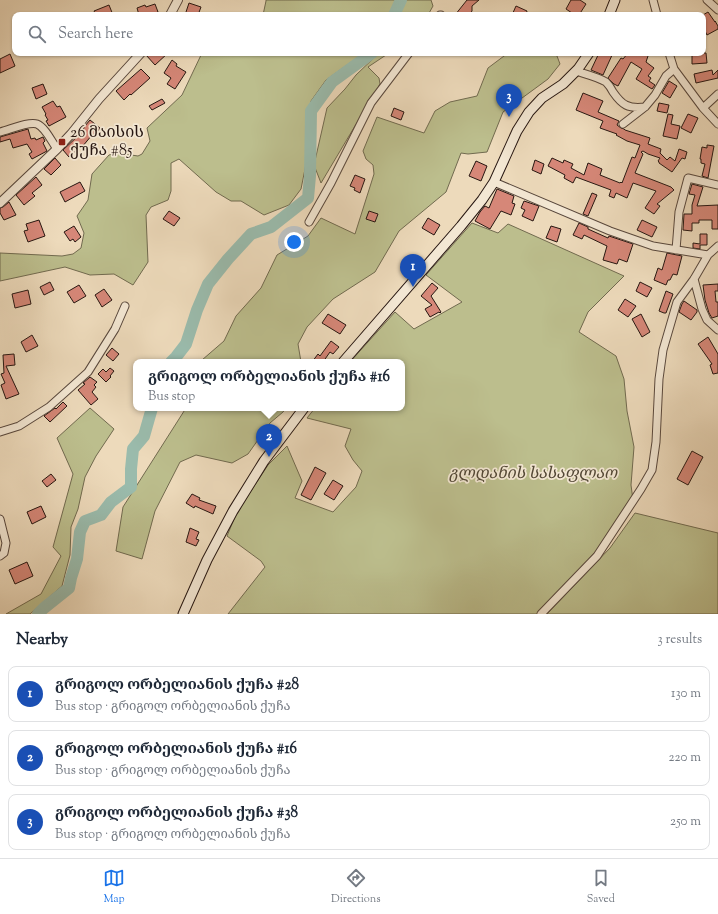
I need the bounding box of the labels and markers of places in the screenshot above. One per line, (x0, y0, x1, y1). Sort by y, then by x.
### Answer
pin: 3 (496, 84, 522, 117)
place label: 26 მაისის ქუჩა #85 (70, 122, 144, 163)
marker: 26 მაისის ქუჩა #85 (57, 137, 67, 147)
pin: 1 (400, 254, 426, 287)
pin: 2 (256, 424, 282, 457)

